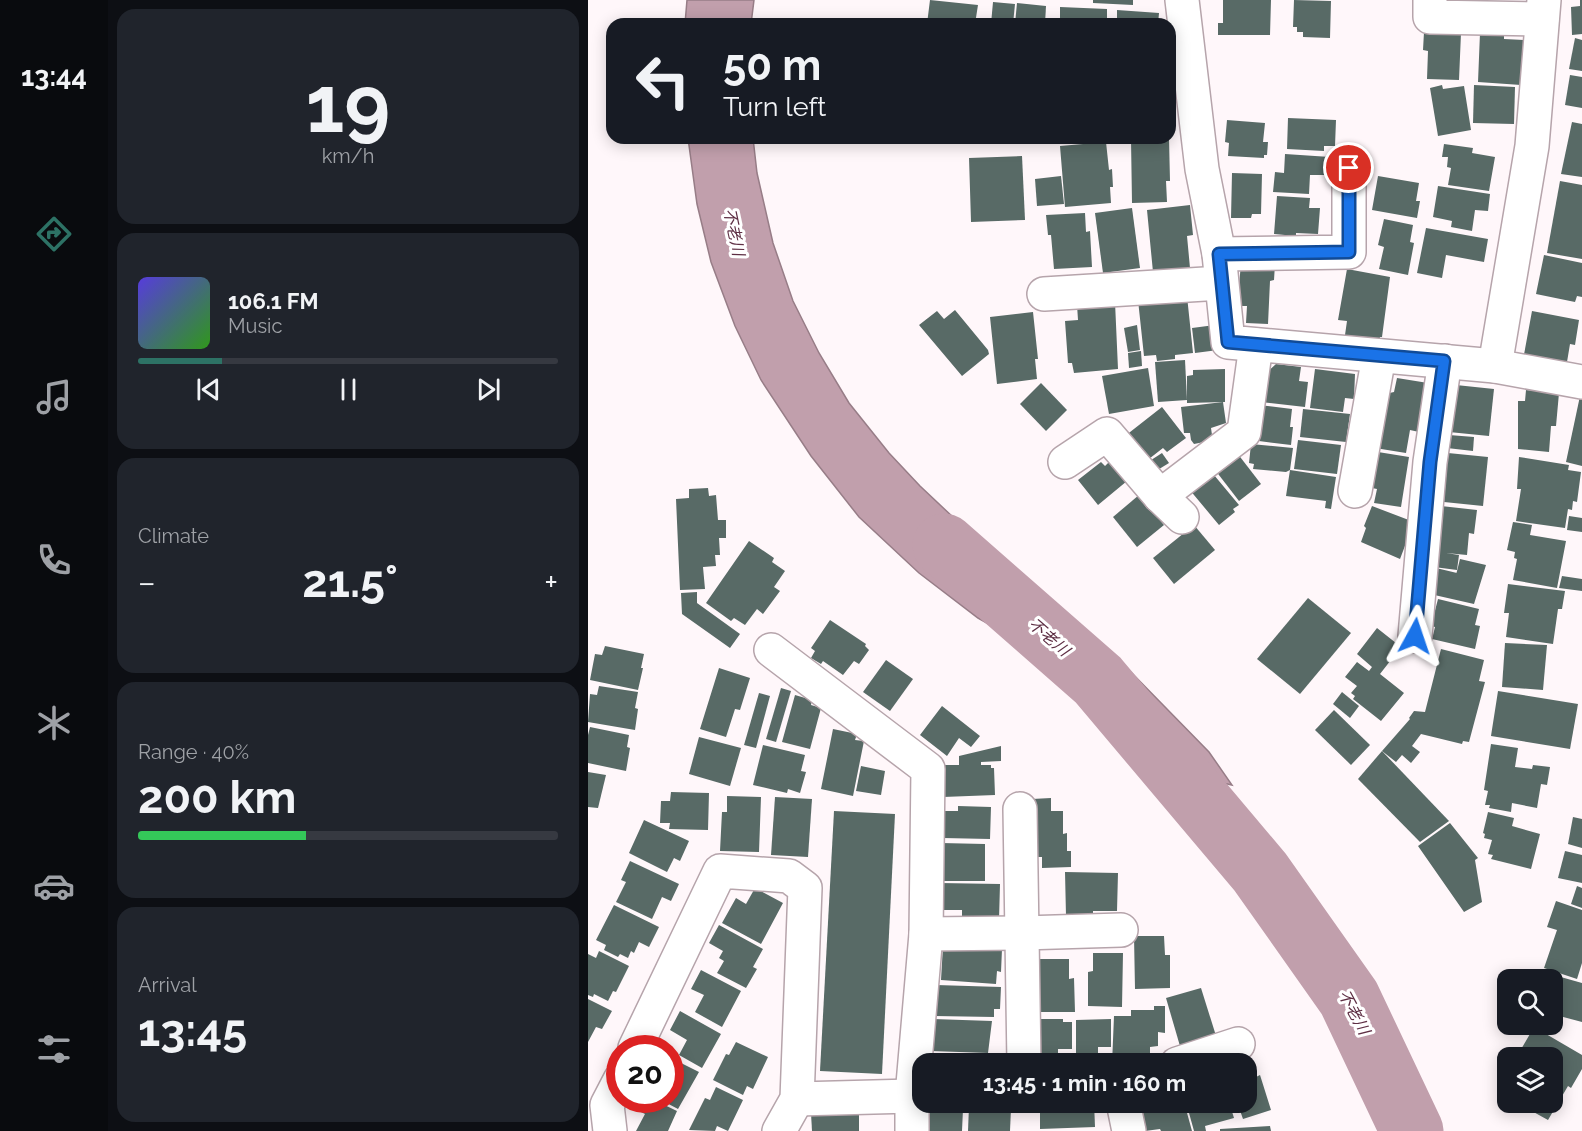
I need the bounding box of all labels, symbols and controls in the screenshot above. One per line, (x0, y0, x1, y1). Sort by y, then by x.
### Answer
text: 50 m (723, 41, 821, 90)
icon: left (624, 42, 702, 120)
text: 19 (306, 59, 390, 150)
text: 13:44 (21, 61, 87, 92)
text: Turn left (723, 91, 826, 122)
pin (1323, 142, 1374, 193)
text: km/h (322, 144, 374, 168)
icon: arrive (1332, 151, 1365, 184)
water label: 不老川 (720, 207, 749, 259)
icon: directions (33, 213, 75, 255)
text: 106.1 FM (228, 288, 319, 314)
text: Music (228, 314, 282, 338)
icon: previous (192, 373, 225, 406)
icon: pause (332, 373, 365, 406)
icon: next (472, 373, 505, 406)
icon: music (33, 376, 75, 418)
text: Climate (138, 524, 209, 548)
icon: phone (33, 539, 75, 581)
text: 21.5° (302, 555, 398, 608)
text: − (138, 563, 156, 602)
text: + (544, 563, 558, 602)
position arrow (1383, 604, 1447, 668)
water label: 不老川 (1025, 614, 1075, 661)
icon: climate (33, 702, 75, 744)
text: Range · 40% (138, 740, 249, 764)
text: 200 km (138, 771, 296, 824)
icon: car (33, 865, 75, 907)
map controls (1497, 969, 1563, 1113)
button: search (1497, 969, 1563, 1035)
text: Arrival (138, 973, 197, 997)
water label: 不老川 (1334, 986, 1375, 1039)
text: 13:45 (138, 1004, 247, 1057)
icon: filters (33, 1028, 75, 1070)
speed limit sign: 20 (606, 1035, 684, 1113)
button: layers (1497, 1047, 1563, 1113)
text: 13:45 · 1 min · 160 m (983, 1070, 1186, 1096)

